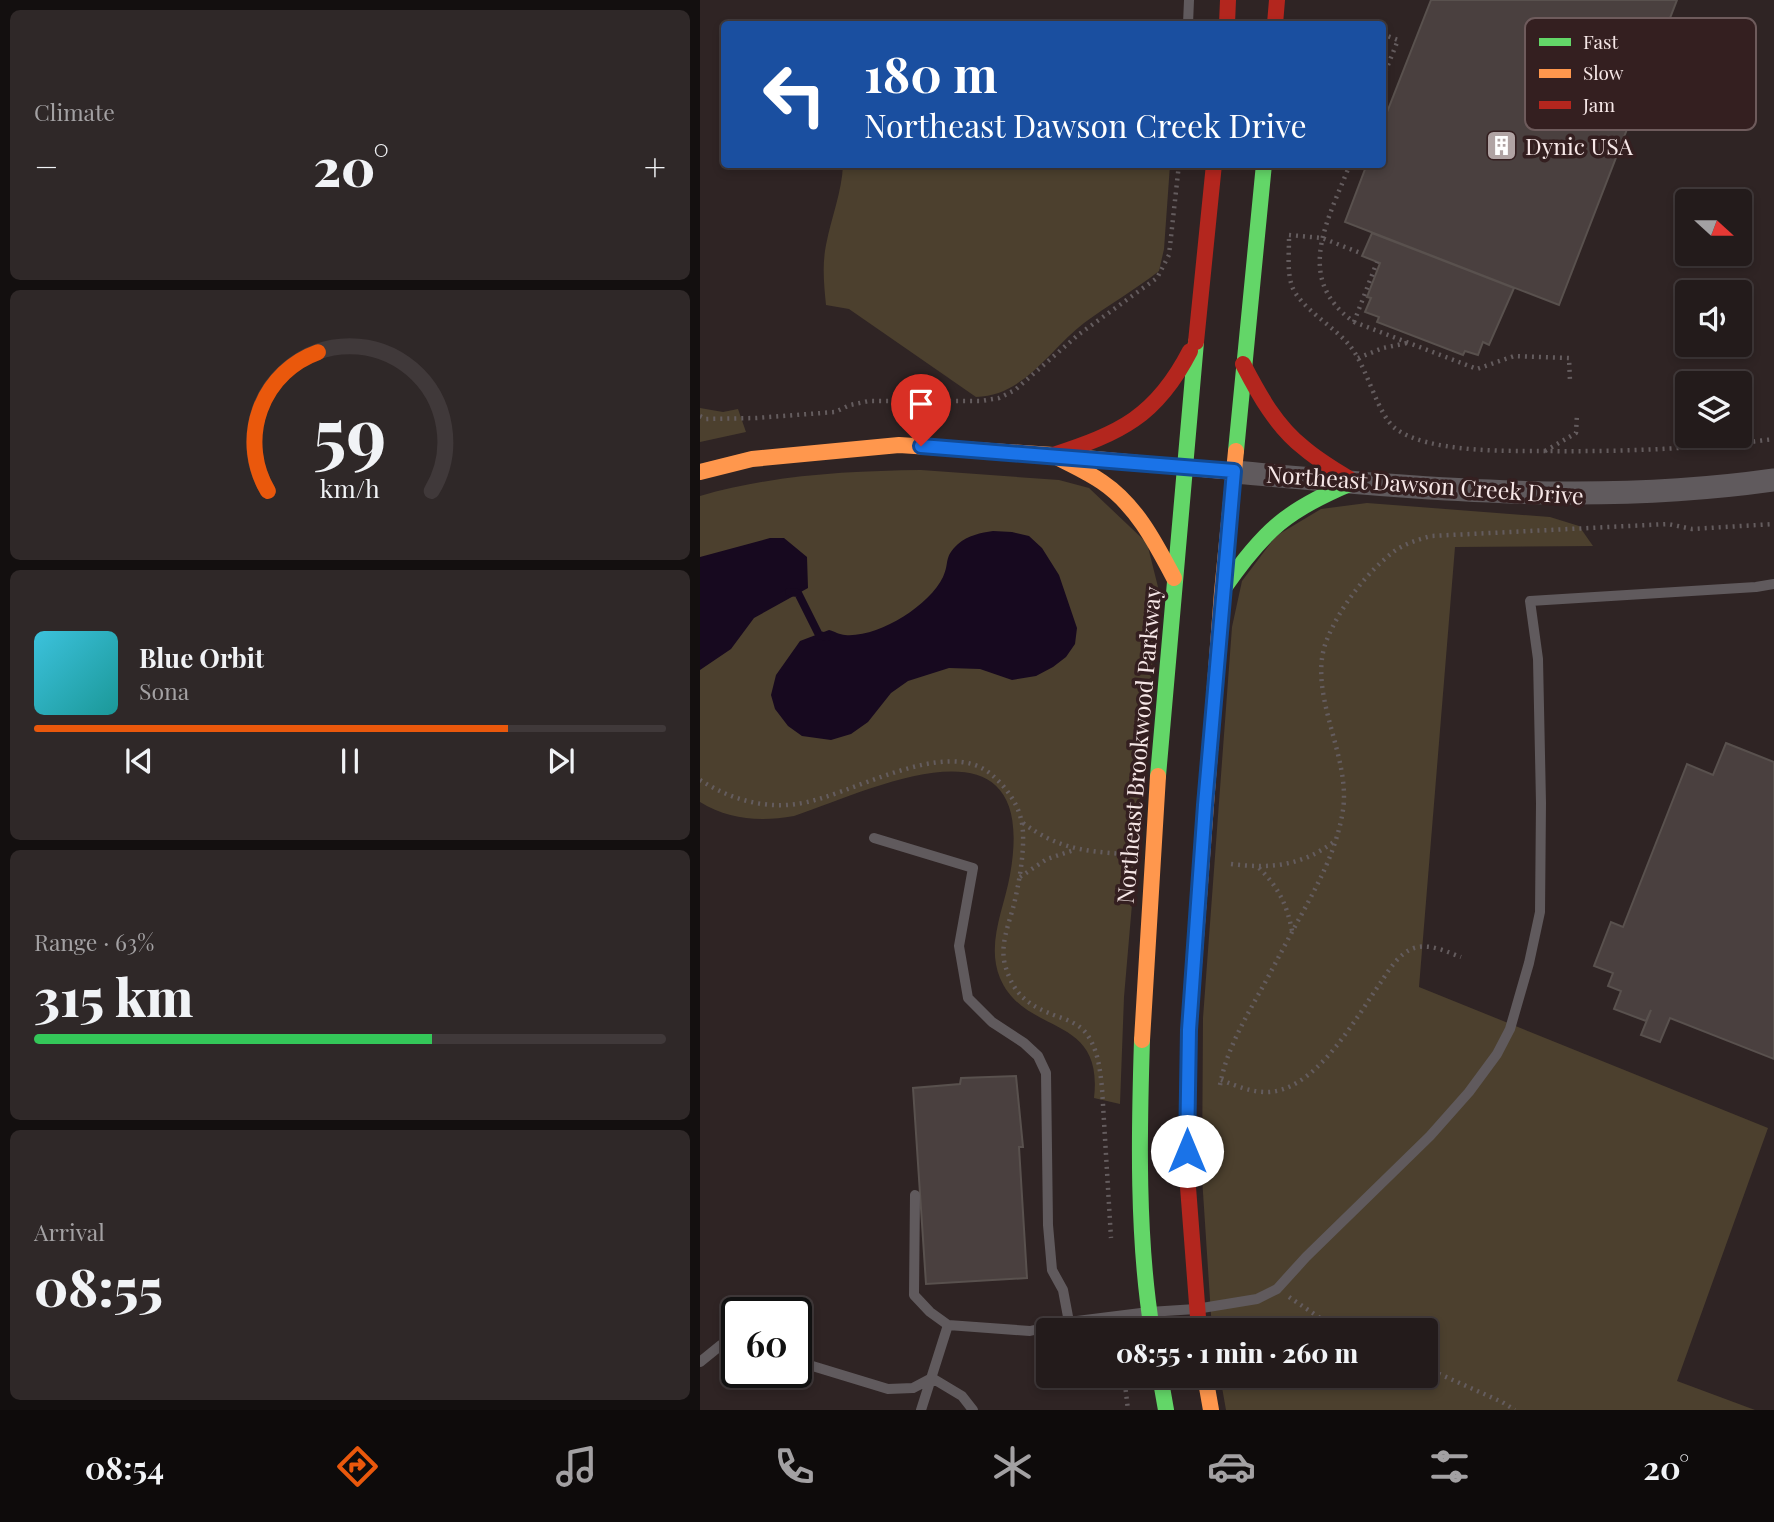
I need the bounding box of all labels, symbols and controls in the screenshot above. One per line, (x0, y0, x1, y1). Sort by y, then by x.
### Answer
legend (1525, 18, 1756, 130)
text: Fast (1583, 28, 1619, 54)
text: 180 m (864, 40, 998, 105)
icon: left (749, 49, 840, 140)
text: Slow (1583, 59, 1624, 85)
text: Jam (1582, 91, 1615, 117)
text: Climate (34, 96, 115, 127)
text: Northeast Dawson Creek Drive (864, 103, 1307, 146)
building icon: Dynic USA (1485, 128, 1519, 162)
place label: Dynic USA (1525, 130, 1634, 161)
text: 20° (313, 131, 389, 200)
text: − (34, 140, 59, 191)
text: + (644, 140, 666, 191)
north arrow (1675, 189, 1752, 266)
map controls (1675, 189, 1752, 448)
button: sound (1675, 280, 1752, 357)
button: layers (1675, 371, 1752, 448)
pin (891, 374, 951, 446)
text: 59 (313, 382, 387, 479)
icon: arrive (902, 385, 940, 423)
street label: Northeast Dawson Creek Drive (1265, 457, 1585, 511)
text: km/h (320, 471, 380, 504)
street label: Northeast Brookwood Parkway (1109, 585, 1167, 905)
text: Blue Orbit (139, 640, 264, 675)
text: Sona (139, 675, 189, 706)
icon: previous (120, 742, 158, 780)
icon: pause (331, 742, 369, 780)
icon: next (542, 742, 580, 780)
text: Range · 63% (34, 926, 154, 957)
text: 315 km (34, 961, 193, 1030)
position arrow (1150, 1114, 1224, 1188)
text: Arrival (34, 1216, 105, 1247)
text: 08:55 (34, 1251, 163, 1320)
speed limit sign: 60 (721, 1297, 812, 1388)
text: 08:55 · 1 min · 260 m (1116, 1335, 1358, 1370)
icon: directions (333, 1442, 382, 1491)
icon: music (552, 1442, 601, 1491)
icon: phone (770, 1442, 819, 1491)
icon: climate (988, 1442, 1037, 1491)
icon: car (1207, 1442, 1256, 1491)
icon: filters (1425, 1442, 1474, 1491)
text: 08:54 (85, 1445, 164, 1488)
text: 20° (1643, 1445, 1689, 1488)

